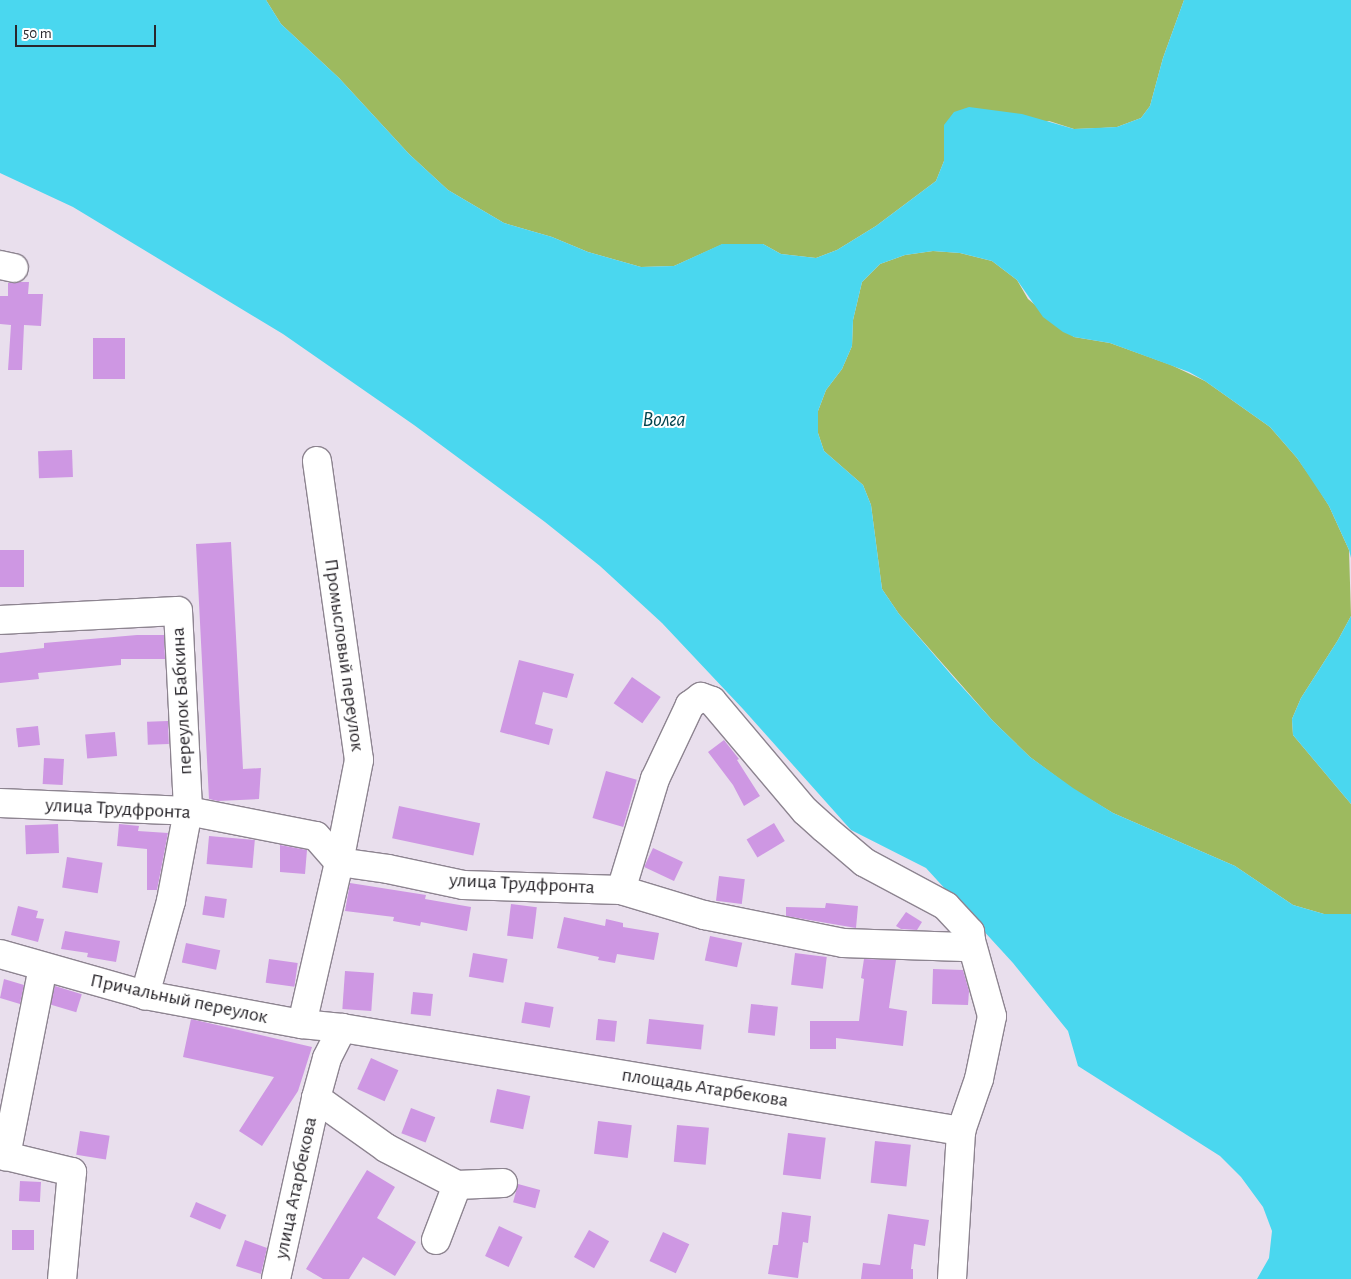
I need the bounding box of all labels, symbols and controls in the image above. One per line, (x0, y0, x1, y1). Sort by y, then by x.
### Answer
scale bar (18, 15, 159, 47)
text: 50 m (23, 26, 52, 41)
water label: Волга (642, 407, 686, 433)
street label: Промысловый переулок (319, 557, 369, 753)
street label: переулок Бабкина (166, 627, 198, 775)
street label: улица Трудфронта (45, 793, 191, 825)
street label: улица Трудфронта (449, 868, 595, 900)
street label: Причальный переулок (88, 968, 270, 1030)
street label: площадь Атарбекова (620, 1063, 790, 1113)
street label: улица Атарбекова (269, 1115, 323, 1261)

